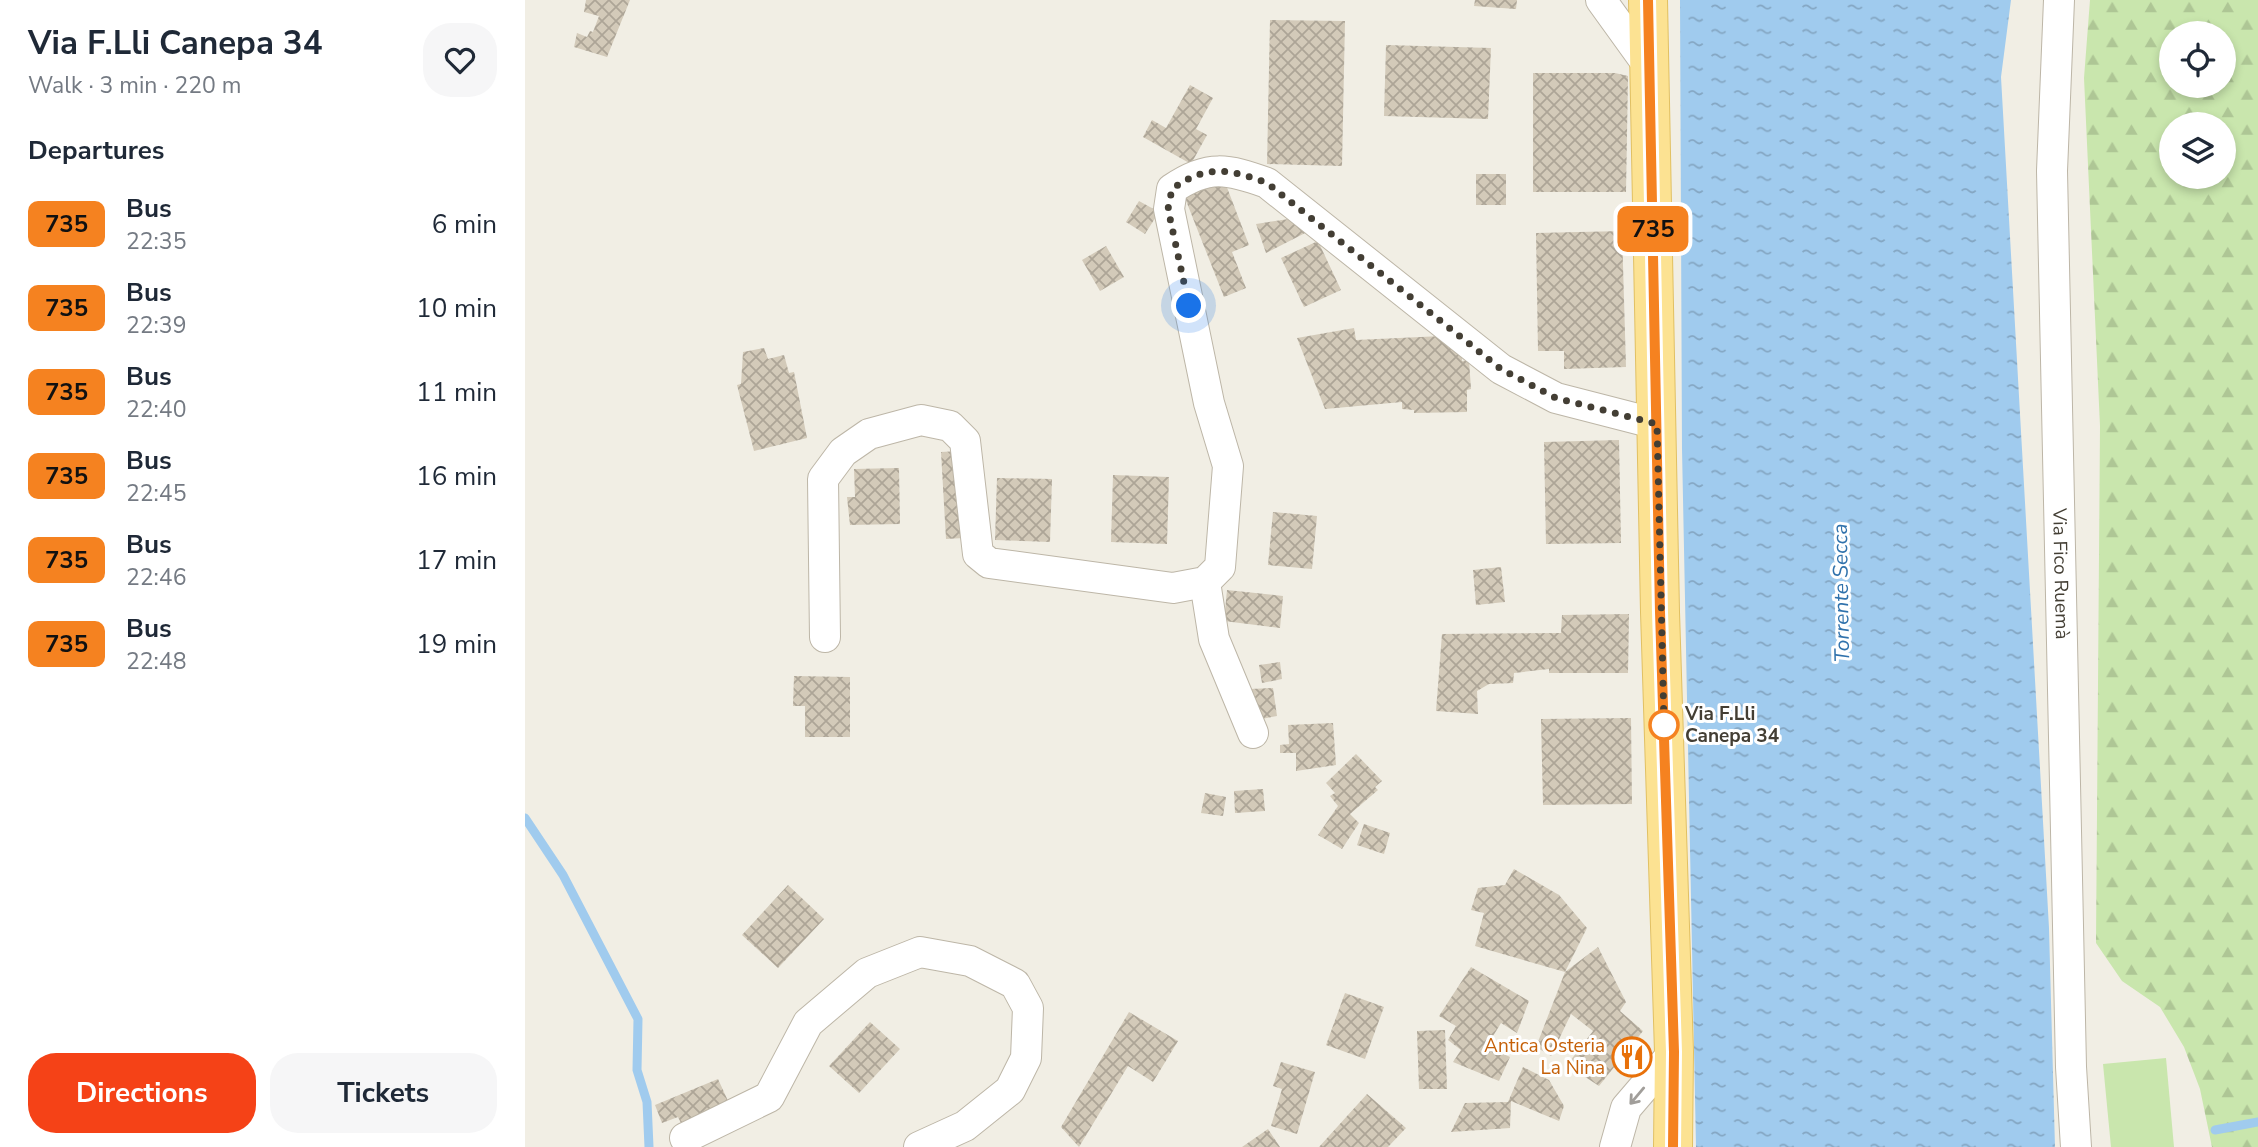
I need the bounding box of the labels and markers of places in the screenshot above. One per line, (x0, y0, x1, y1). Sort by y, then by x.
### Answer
place label: Via F.Lli Canepa 34 (1684, 701, 1779, 749)
marker: Via F.Lli Canepa 34 (1649, 710, 1679, 740)
place label: Antica Osteria La Nina (1484, 1033, 1605, 1081)
restaurant icon: Antica Osteria La Nina (1611, 1036, 1653, 1078)

